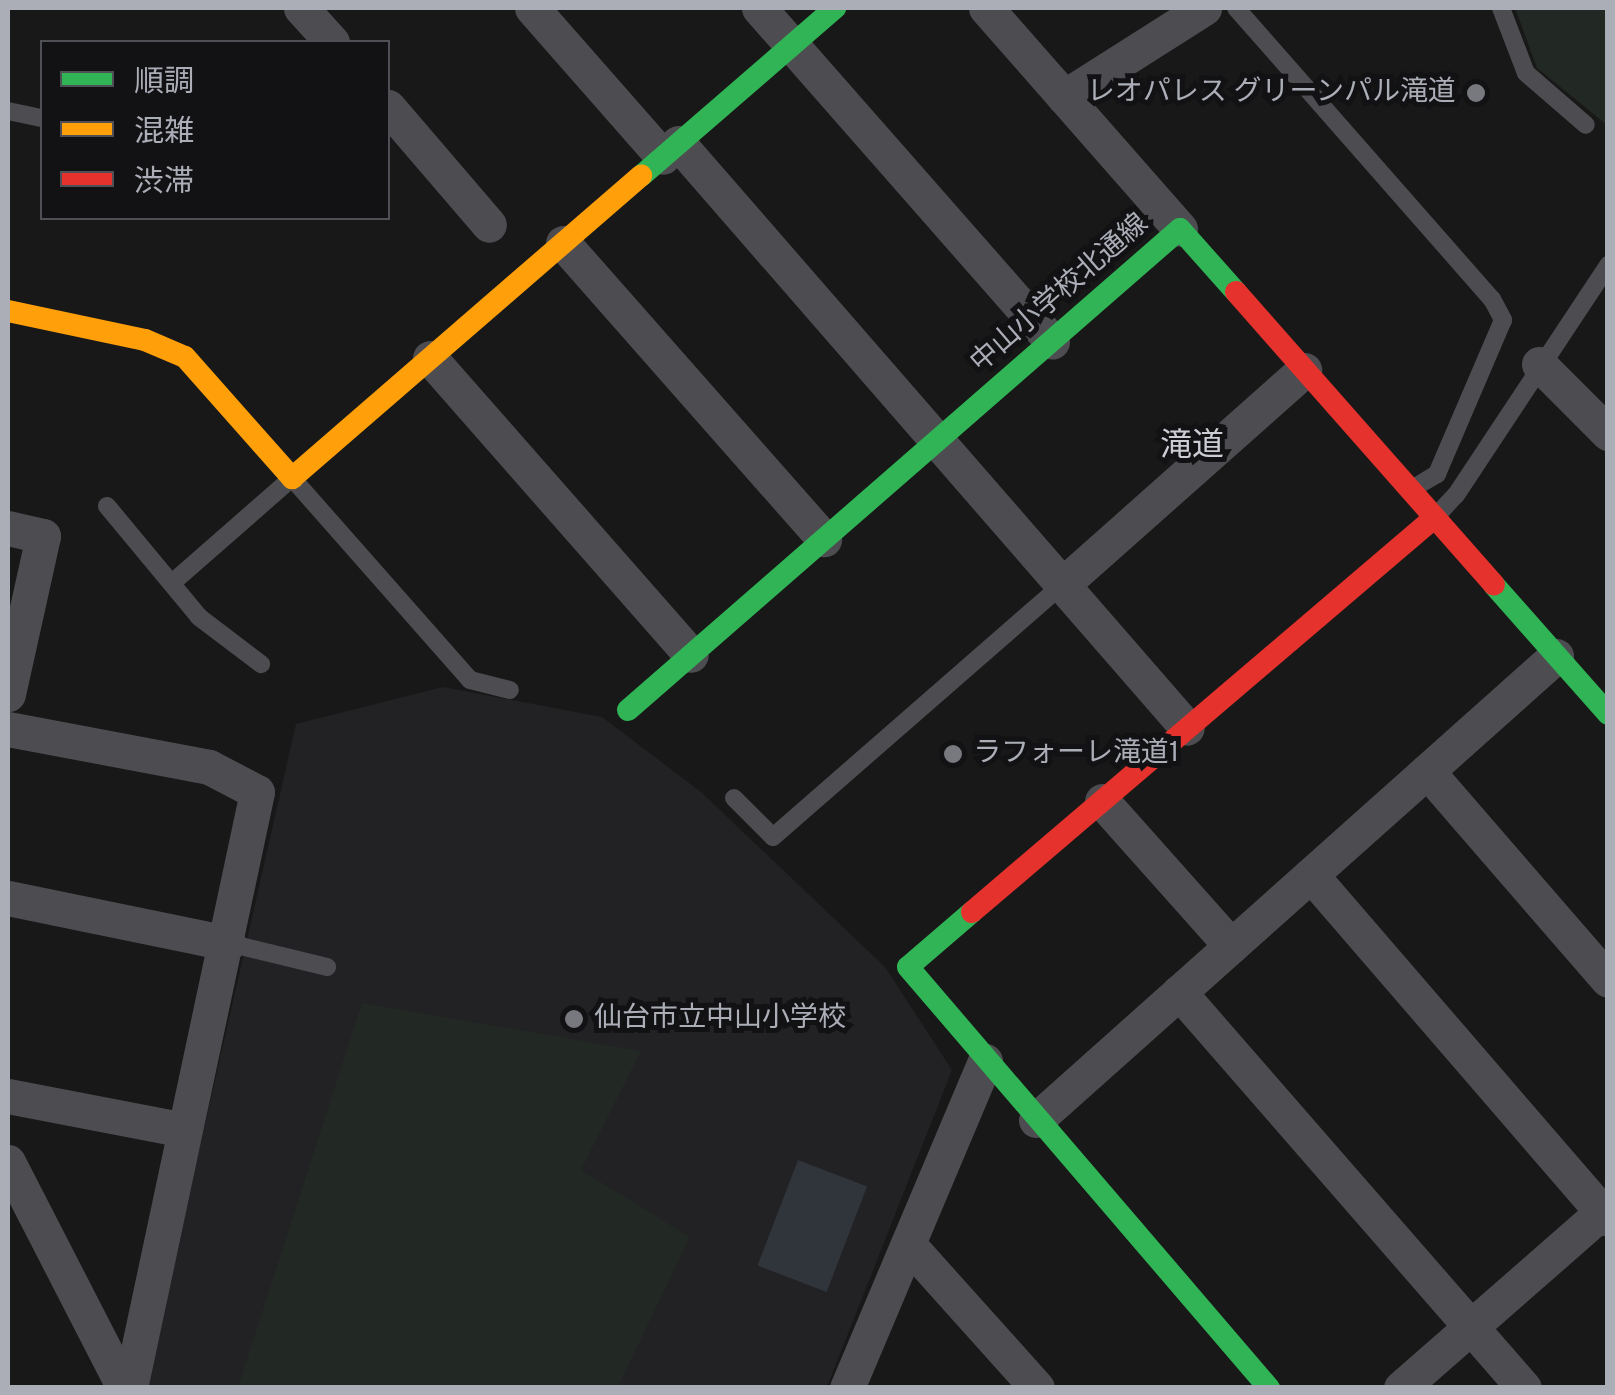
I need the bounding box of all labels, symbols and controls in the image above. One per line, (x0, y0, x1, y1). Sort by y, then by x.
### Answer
legend (40, 40, 390, 220)
text: 順調 (134, 65, 194, 102)
place label: レオパレス グリーンパル滝道 (1085, 76, 1456, 110)
marker: レオパレス グリーンパル滝道 (1465, 82, 1487, 104)
text: 混雑 (134, 115, 194, 152)
text: 渋滞 (134, 165, 194, 202)
street label: 中山小学校北通線 (964, 208, 1156, 380)
district label: 滝道 (1160, 428, 1224, 466)
place label: ラフォーレ滝道1 (973, 737, 1179, 771)
marker: ラフォーレ滝道1 (942, 743, 964, 765)
place label: 仙台市立中山小学校 (594, 1002, 846, 1036)
marker: 仙台市立中山小学校 (563, 1008, 585, 1030)

